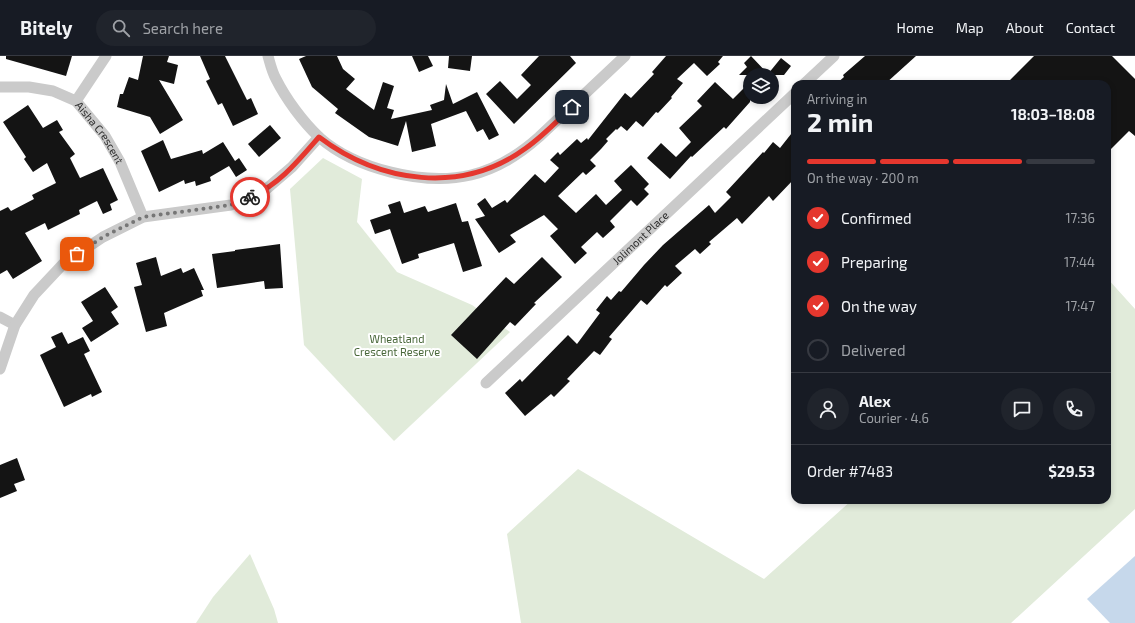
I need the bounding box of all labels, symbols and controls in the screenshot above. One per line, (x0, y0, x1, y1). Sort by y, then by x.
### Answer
search box (96, 10, 376, 46)
text: Bitely (20, 16, 72, 39)
icon: search (110, 17, 132, 39)
text: Search here (142, 19, 223, 37)
text: Home (897, 19, 934, 36)
text: Map (956, 19, 984, 36)
text: About (1006, 19, 1044, 36)
text: Contact (1066, 19, 1115, 36)
map controls (743, 68, 779, 104)
button: layers (743, 68, 779, 104)
pin (555, 90, 589, 124)
text: Arriving in (807, 91, 867, 107)
icon: home (561, 96, 583, 118)
street label: Aisha Crescent (73, 99, 127, 166)
text: 18:03–18:08 (1011, 105, 1095, 123)
text: 2 min (807, 106, 873, 137)
text: On the way · 200 m (807, 170, 919, 186)
courier (230, 177, 270, 217)
icon: bike (239, 186, 261, 208)
icon: check (807, 207, 829, 229)
street label: Jolimont Place (610, 208, 671, 267)
text: Confirmed (841, 209, 912, 227)
text: 17:36 (1065, 210, 1095, 226)
pin (60, 237, 94, 271)
icon: bag (66, 243, 88, 265)
icon: check (807, 251, 829, 273)
text: Preparing (841, 253, 907, 271)
text: 17:44 (1064, 254, 1095, 270)
icon: check (807, 295, 829, 317)
text: On the way (841, 297, 917, 315)
text: 17:47 (1065, 298, 1095, 314)
park label: Wheatland Crescent Reserve (354, 332, 440, 358)
text: Delivered (841, 341, 906, 359)
button: person (807, 388, 849, 430)
button: chat (1001, 388, 1043, 430)
button: phone (1053, 388, 1095, 430)
text: Alex (859, 392, 891, 410)
text: Courier · 4.6 (859, 410, 929, 426)
text: Order #7483 (807, 462, 893, 480)
text: $29.53 (1048, 462, 1095, 480)

